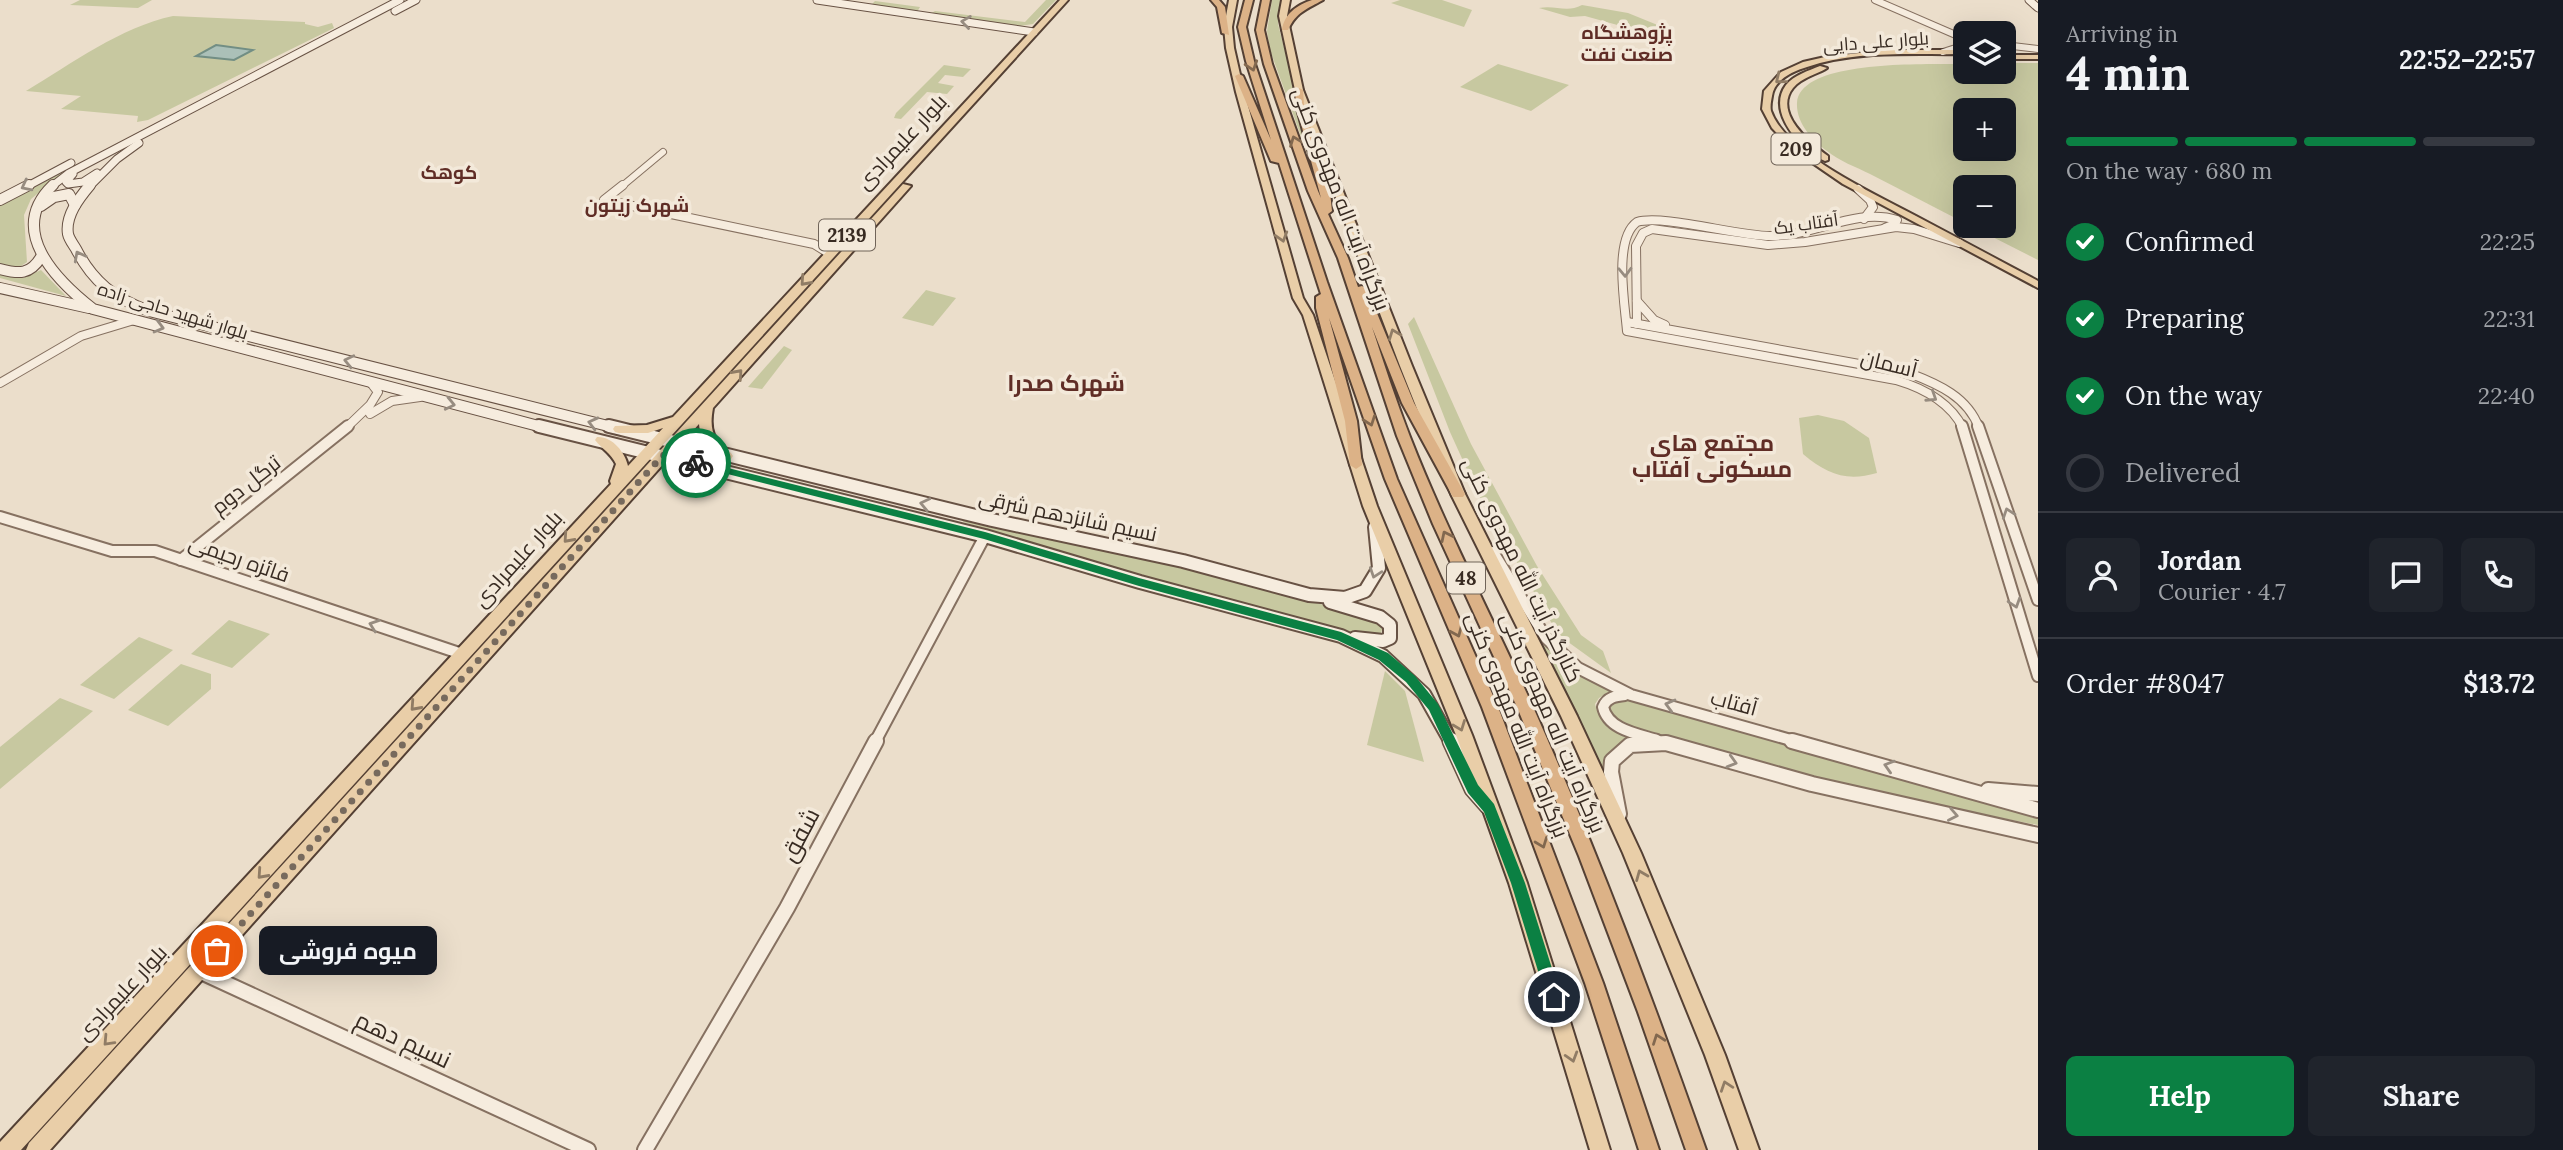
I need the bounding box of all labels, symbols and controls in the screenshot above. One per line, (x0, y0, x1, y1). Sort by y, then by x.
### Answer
one-way arrow (960, 15, 972, 30)
text: Arriving in (2066, 19, 2178, 48)
district label: پژوهشگاه صنعت نفت (1581, 20, 1673, 66)
map controls (1953, 21, 2016, 238)
button: layers (1953, 21, 2016, 84)
street label: بلوار علی دایی (1822, 26, 1930, 57)
text: 22:52–22:57 (2399, 43, 2535, 76)
text: 4 min (2066, 44, 2190, 103)
one-way arrow (1244, 60, 1258, 72)
one-way arrow (1775, 71, 1787, 84)
street label: بزرگراه آیت اله مهدوی کنی (1286, 84, 1396, 314)
street label: بلوار علیمرادی (850, 88, 953, 195)
button: + (1953, 98, 2016, 161)
road number: 209 (1772, 134, 1820, 164)
one-way arrow (1290, 135, 1304, 147)
text: On the way · 680 m (2066, 156, 2272, 185)
district label: کوهک (421, 160, 477, 184)
button: − (1953, 175, 2016, 238)
one-way arrow (21, 178, 33, 192)
district label: شهرک زیتون (585, 193, 689, 218)
street label: آفتاب یک (1772, 208, 1840, 239)
road number: 2139 (819, 219, 875, 250)
icon: check (2066, 223, 2104, 261)
text: Confirmed (2125, 225, 2254, 258)
text: 22:25 (2480, 227, 2535, 256)
one-way arrow (1273, 230, 1288, 242)
one-way arrow (74, 250, 88, 263)
one-way arrow (1617, 267, 1632, 278)
one-way arrow (801, 273, 814, 286)
street label: بلوار شهید حاجی زاده (95, 277, 251, 344)
icon: check (2066, 300, 2104, 338)
text: Preparing (2125, 302, 2244, 335)
text: 22:31 (2483, 304, 2535, 333)
one-way arrow (153, 319, 165, 333)
one-way arrow (1388, 328, 1402, 340)
street label: آسمان (1858, 343, 1921, 384)
one-way arrow (343, 355, 355, 369)
district label: شهرک صدرا (1007, 368, 1125, 397)
one-way arrow (730, 369, 742, 382)
icon: check (2066, 377, 2104, 415)
text: On the way (2125, 379, 2262, 412)
text: 22:40 (2478, 381, 2535, 410)
one-way arrow (1924, 388, 1937, 401)
one-way arrow (444, 396, 456, 410)
one-way arrow (1362, 415, 1376, 427)
one-way arrow (587, 417, 599, 431)
courier (661, 428, 731, 498)
district label: مجتمع های مسکونی آفتاب (1632, 428, 1792, 483)
icon: bike (677, 444, 715, 482)
street label: ترگل دوم (205, 449, 287, 521)
street label: کنارگذر آیت الله مهدوی کنی (1456, 453, 1589, 687)
text: Delivered (2125, 456, 2241, 489)
street label: نسیم شانزدهم شرقی (976, 483, 1160, 549)
one-way arrow (919, 498, 931, 512)
street label: بلوار علیمرادی (467, 505, 568, 613)
one-way arrow (2002, 507, 2016, 519)
street label: فائزه رحیمی (185, 529, 293, 588)
one-way arrow (564, 530, 577, 543)
one-way arrow (1440, 531, 1454, 543)
button: person (2066, 538, 2140, 612)
button: chat (2369, 538, 2443, 612)
button: phone (2461, 538, 2535, 612)
text: Jordan (2158, 544, 2242, 577)
road number: 48 (1447, 562, 1485, 594)
one-way arrow (1369, 566, 1383, 578)
text: Courier · 4.7 (2158, 577, 2286, 606)
one-way arrow (2007, 597, 2021, 609)
street label: بزرگراه آیت الله مهدوی کنی (1460, 608, 1575, 842)
street label: بزرگراه آیت اله مهدوی کنی (1495, 609, 1612, 837)
one-way arrow (368, 619, 381, 633)
one-way arrow (1449, 625, 1463, 637)
text: Order #8047 (2066, 667, 2224, 700)
text: $13.72 (2463, 667, 2535, 700)
street label: آفتاب (1708, 683, 1761, 722)
one-way arrow (411, 698, 423, 711)
one-way arrow (1664, 699, 1676, 714)
one-way arrow (1452, 719, 1466, 731)
one-way arrow (1726, 754, 1738, 768)
one-way arrow (1883, 760, 1895, 775)
street label: شفق (773, 802, 827, 867)
one-way arrow (1947, 807, 1959, 822)
one-way arrow (1533, 836, 1547, 848)
one-way arrow (258, 866, 270, 879)
one-way arrow (1635, 869, 1649, 881)
pin (187, 921, 247, 981)
callout: میوه فروشی (259, 926, 438, 976)
icon: bag (198, 932, 236, 970)
text: میوه فروشی (279, 936, 417, 965)
street label: بلوار علیمرادی (70, 939, 173, 1046)
pin (1524, 967, 1584, 1027)
icon: home (1535, 978, 1573, 1016)
street label: نسیم دهم (350, 1004, 456, 1076)
one-way arrow (104, 1033, 116, 1046)
one-way arrow (1652, 1034, 1666, 1046)
one-way arrow (1564, 1051, 1579, 1063)
button: Help (2066, 1056, 2294, 1136)
button: Share (2308, 1056, 2535, 1136)
one-way arrow (1720, 1080, 1734, 1092)

